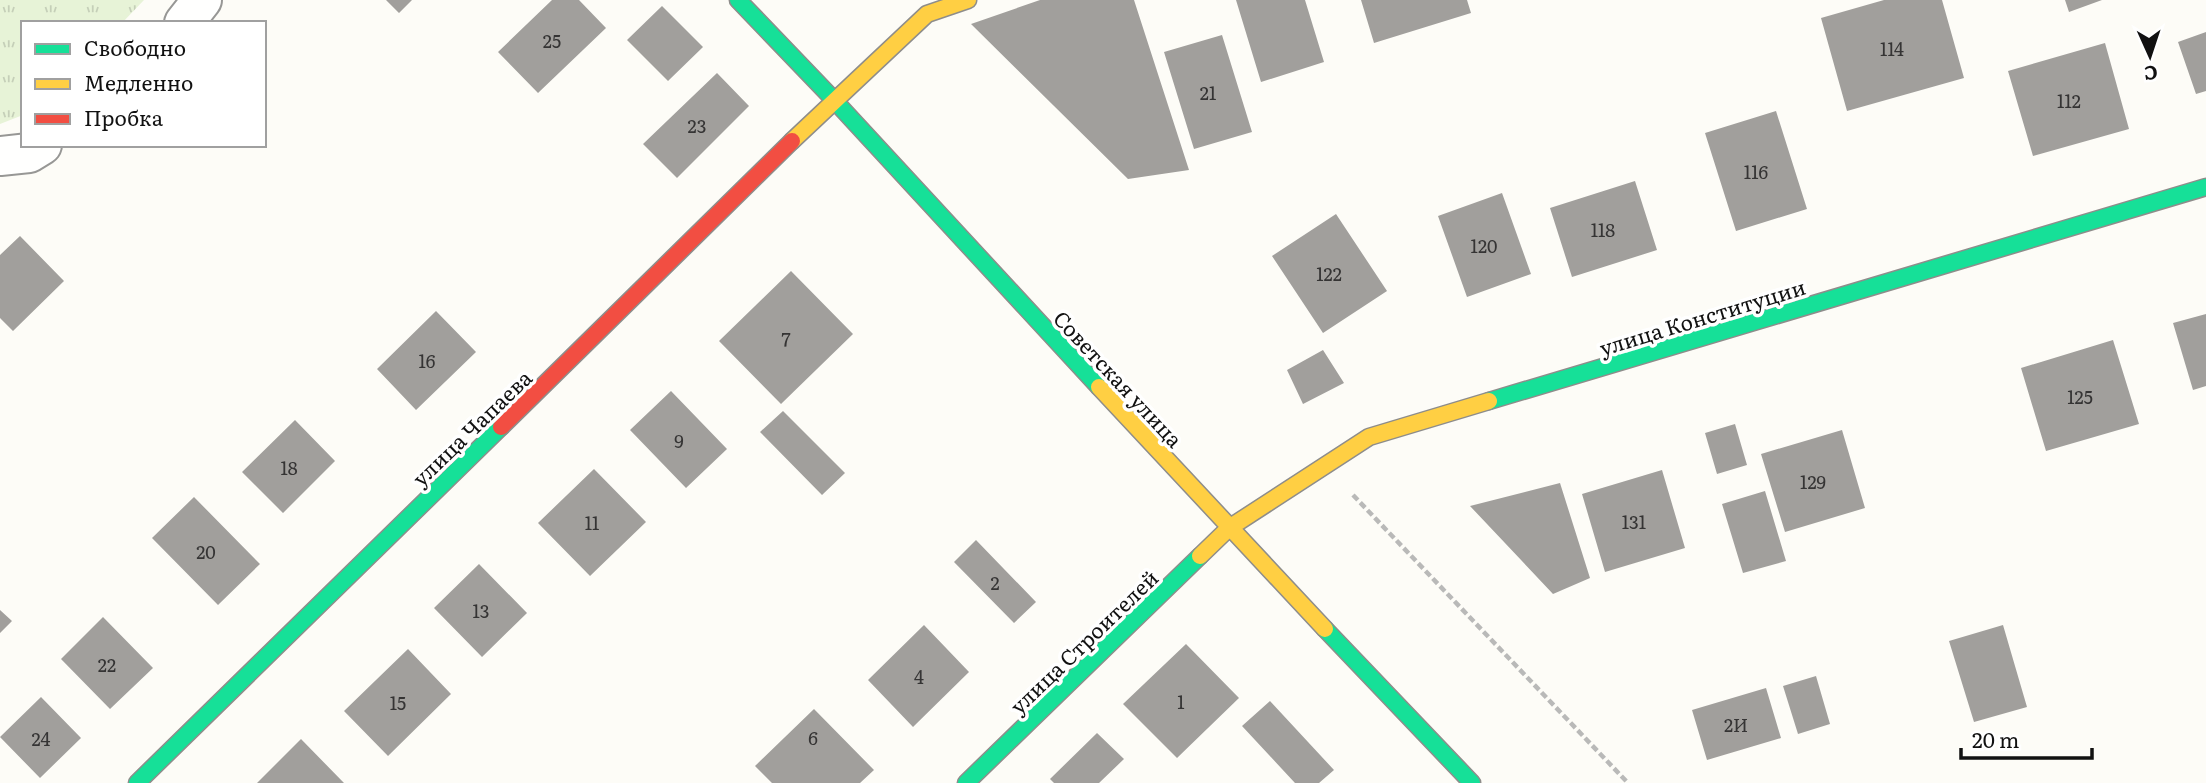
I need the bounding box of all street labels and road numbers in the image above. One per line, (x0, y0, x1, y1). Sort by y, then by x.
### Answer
street label: улица Конституции (1595, 270, 1809, 362)
street label: Советская улица (1047, 303, 1191, 454)
street label: улица Чапаева (404, 361, 538, 492)
street label: улица Строителей (1002, 562, 1164, 720)

